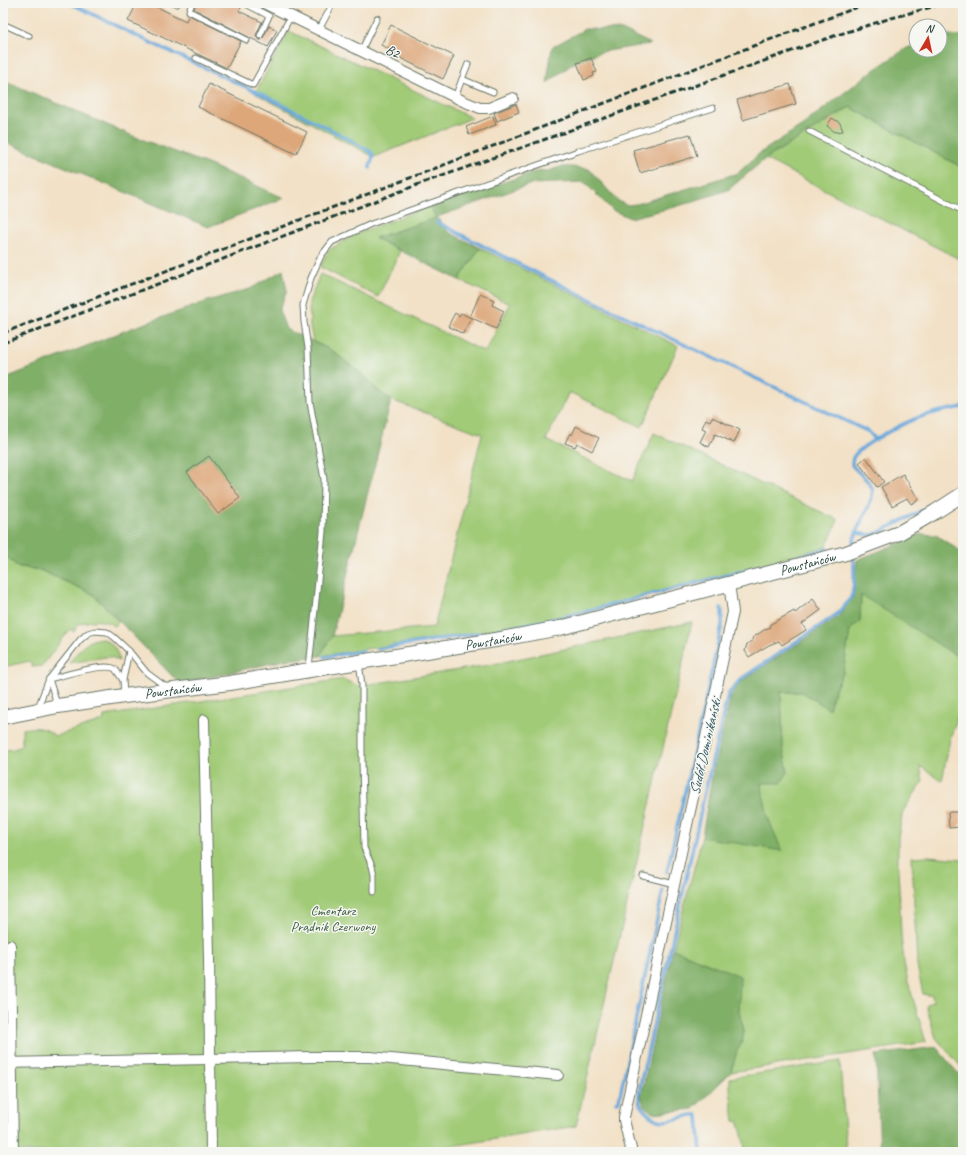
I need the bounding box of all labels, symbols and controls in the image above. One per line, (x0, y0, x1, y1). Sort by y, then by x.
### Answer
north arrow (908, 18, 948, 58)
text: N (925, 21, 936, 36)
street label: B2 (383, 41, 404, 63)
street label: Powstańców (778, 548, 839, 579)
street label: Powstańców (464, 627, 524, 654)
street label: Powstańców (144, 678, 204, 702)
water label: Sudół Dominikański (685, 693, 727, 797)
park label: Cmentarz Prądnik Czerwony (291, 902, 377, 935)

